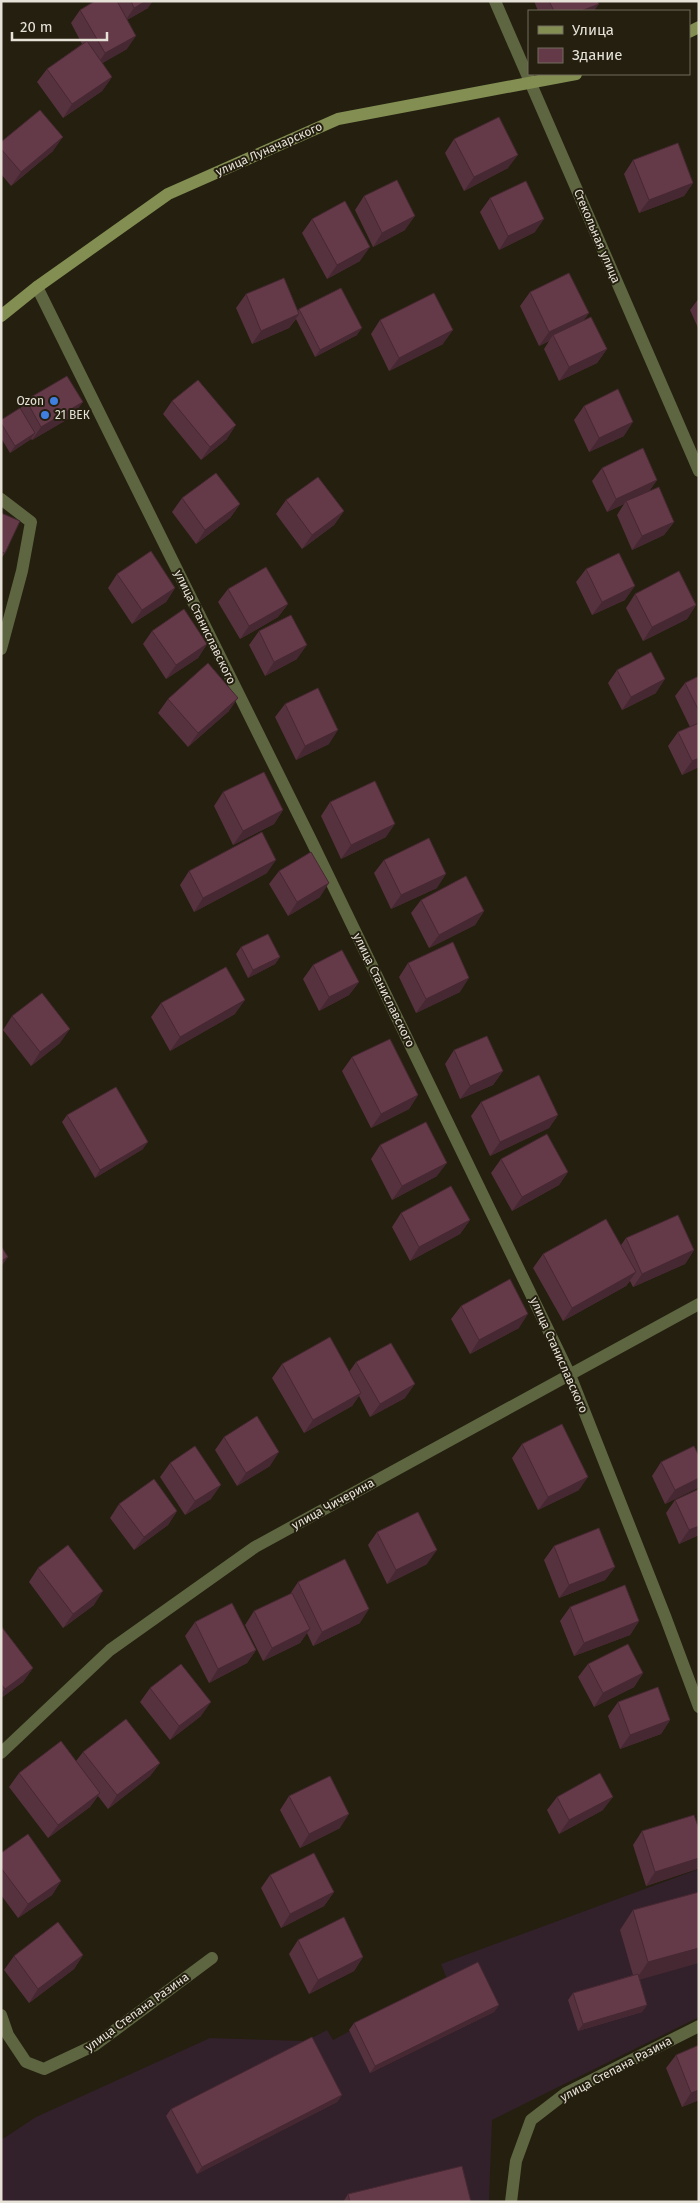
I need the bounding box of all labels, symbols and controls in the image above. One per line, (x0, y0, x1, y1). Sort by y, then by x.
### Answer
scale bar (12, 10, 108, 42)
legend (528, 10, 690, 75)
text: 20 m (20, 18, 53, 36)
text: Улица (572, 21, 614, 39)
text: Здание (572, 46, 622, 64)
street label: улица Луначарского (214, 119, 324, 179)
street label: Стекольная улица (571, 187, 623, 285)
place label: Ozon (17, 394, 44, 408)
marker: Ozon (48, 395, 60, 407)
place label: 21 ВЕК (55, 408, 90, 422)
marker: 21 ВЕК (39, 409, 51, 421)
street label: улица Станиславского (171, 568, 239, 686)
street label: улица Станиславского (350, 931, 418, 1049)
street label: улица Станиславского (527, 1295, 591, 1415)
street label: улица Чичерина (289, 1476, 377, 1532)
street label: улица Степана Разина (83, 1970, 191, 2054)
street label: улица Степана Разина (558, 2034, 674, 2104)

